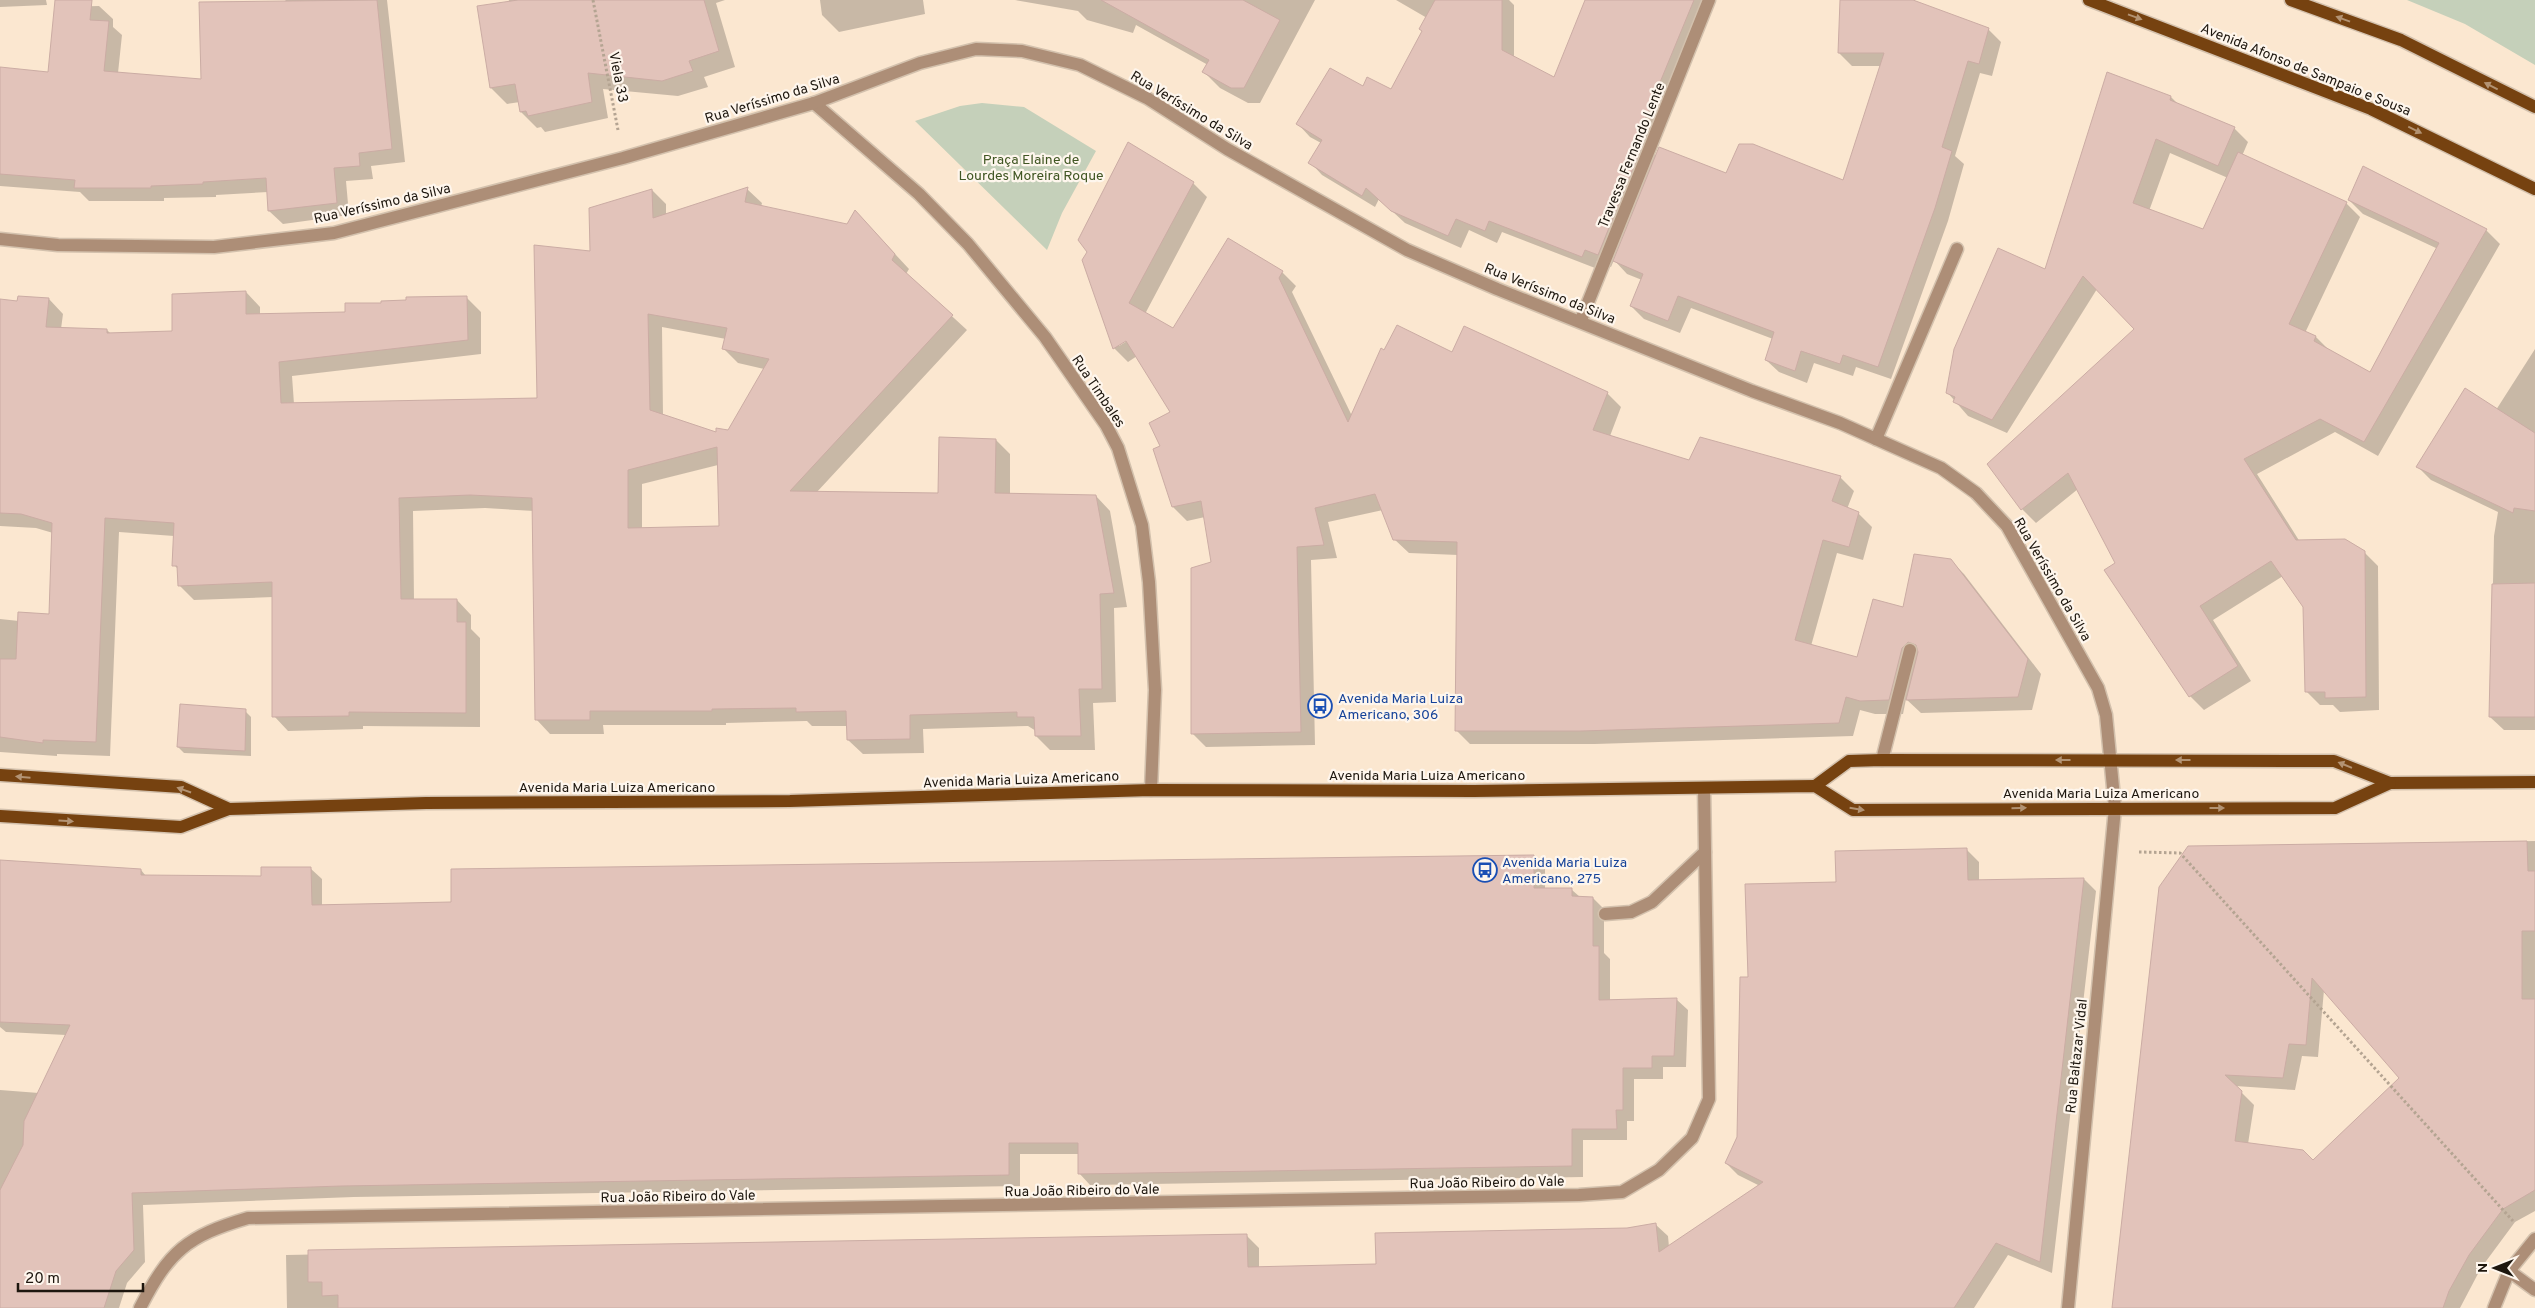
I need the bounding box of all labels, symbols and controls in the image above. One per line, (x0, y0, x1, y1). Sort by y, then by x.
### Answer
one-way arrow (2128, 13, 2143, 21)
one-way arrow (2335, 15, 2350, 23)
street label: Avenida Afonso de Sampaio e Sousa (2198, 20, 2413, 120)
street label: Viela 33 (604, 50, 631, 104)
street label: Rua Veríssimo da Silva (1127, 68, 1256, 155)
street label: Rua Veríssimo da Silva (703, 71, 842, 128)
street label: Travessa Fernando Lente (1595, 80, 1669, 231)
one-way arrow (2484, 81, 2499, 90)
one-way arrow (2408, 127, 2422, 135)
park label: Praça Elaine de Lourdes Moreira Roque (958, 152, 1104, 185)
street label: Rua Veríssimo da Silva (312, 180, 452, 228)
street label: Rua Veríssimo da Silva (1481, 260, 1617, 328)
street label: Rua Timbales (1067, 352, 1128, 431)
street label: Rua Veríssimo da Silva (2009, 515, 2094, 645)
place label: Avenida Maria Luiza Americano, 306 (1338, 691, 1463, 724)
bus stop icon: Avenida Maria Luiza Americano, 306 (1307, 693, 1333, 719)
one-way arrow (2054, 756, 2070, 764)
one-way arrow (2175, 756, 2191, 764)
one-way arrow (2338, 761, 2352, 769)
street label: Avenida Maria Luiza Americano (1329, 768, 1525, 785)
street label: Avenida Maria Luiza Americano (923, 769, 1120, 792)
one-way arrow (15, 773, 31, 781)
street label: Avenida Maria Luiza Americano (519, 780, 715, 797)
one-way arrow (177, 785, 192, 793)
street label: Avenida Maria Luiza Americano (2003, 786, 2199, 803)
one-way arrow (2011, 804, 2027, 812)
one-way arrow (2209, 804, 2225, 812)
one-way arrow (1849, 805, 1865, 813)
one-way arrow (58, 817, 74, 825)
place label: Avenida Maria Luiza Americano, 275 (1502, 855, 1627, 888)
bus stop icon: Avenida Maria Luiza Americano, 275 (1472, 857, 1498, 883)
street label: Rua Baltazar Vidal (2063, 998, 2092, 1114)
street label: Rua João Ribeiro do Vale (1409, 1174, 1565, 1193)
street label: Rua João Ribeiro do Vale (1004, 1182, 1160, 1201)
street label: Rua João Ribeiro do Vale (600, 1188, 756, 1207)
north arrow (2470, 1243, 2520, 1293)
scale bar (18, 1260, 142, 1292)
text: N (2475, 1263, 2492, 1273)
text: 20 m (25, 1270, 60, 1289)

